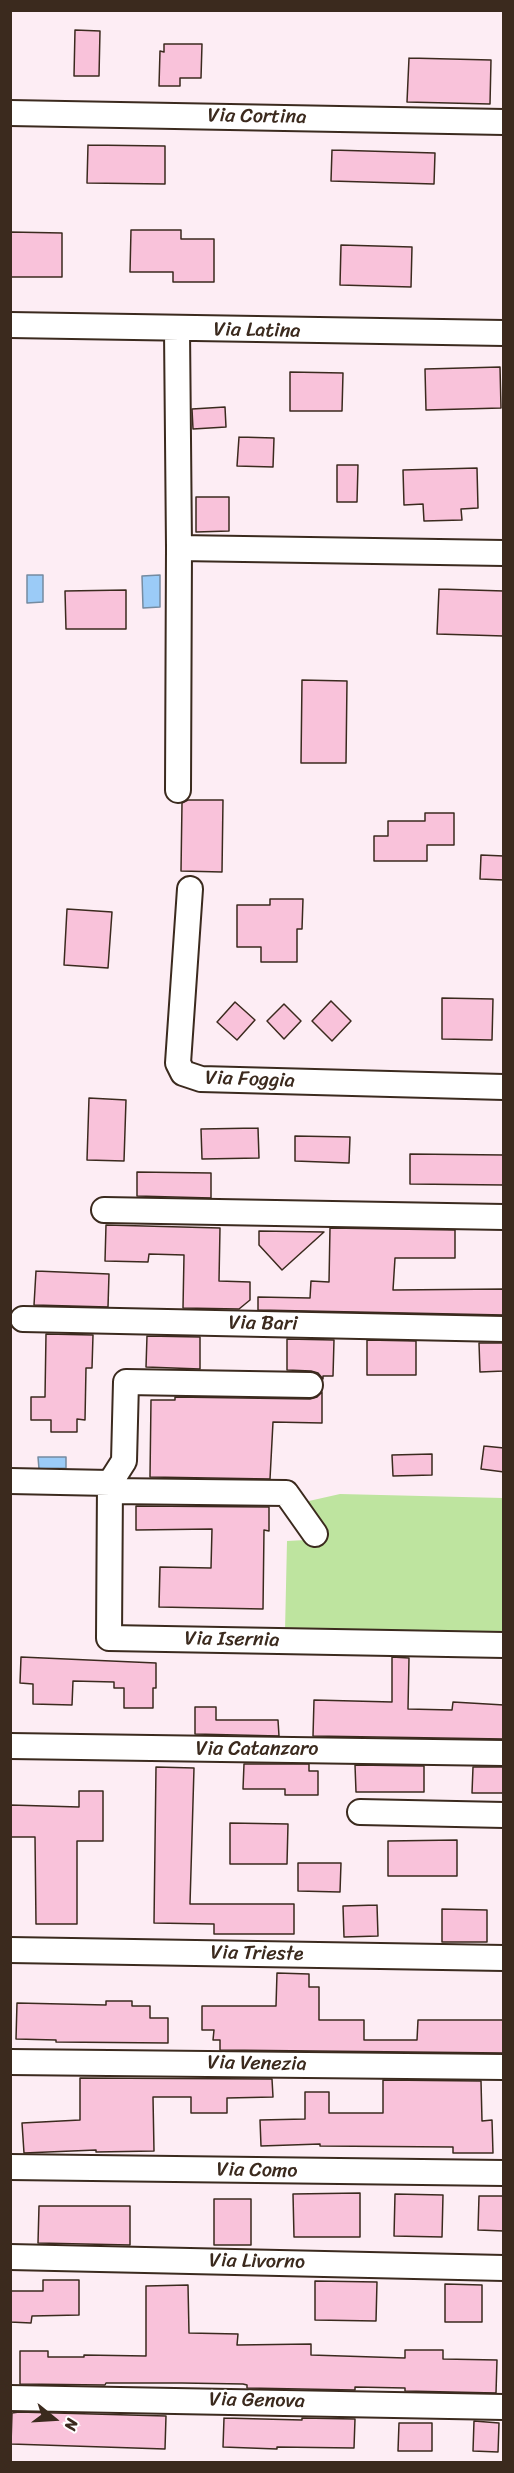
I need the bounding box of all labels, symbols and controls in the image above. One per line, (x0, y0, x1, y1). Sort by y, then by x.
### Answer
street label: Via Cortina (207, 104, 307, 130)
street label: Via Latina (213, 318, 301, 344)
street label: Via Foggia (205, 1066, 295, 1094)
street label: Via Bari (228, 1311, 298, 1337)
street label: Via Isernia (184, 1627, 280, 1653)
street label: Via Catanzaro (196, 1738, 318, 1762)
street label: Via Trieste (210, 1941, 304, 1967)
street label: Via Venezia (207, 2051, 307, 2077)
street label: Via Como (216, 2158, 298, 2184)
street label: Via Livorno (209, 2249, 305, 2275)
street label: Via Genova (209, 2388, 305, 2414)
north arrow (24, 2389, 84, 2449)
text: N (56, 2415, 87, 2434)

